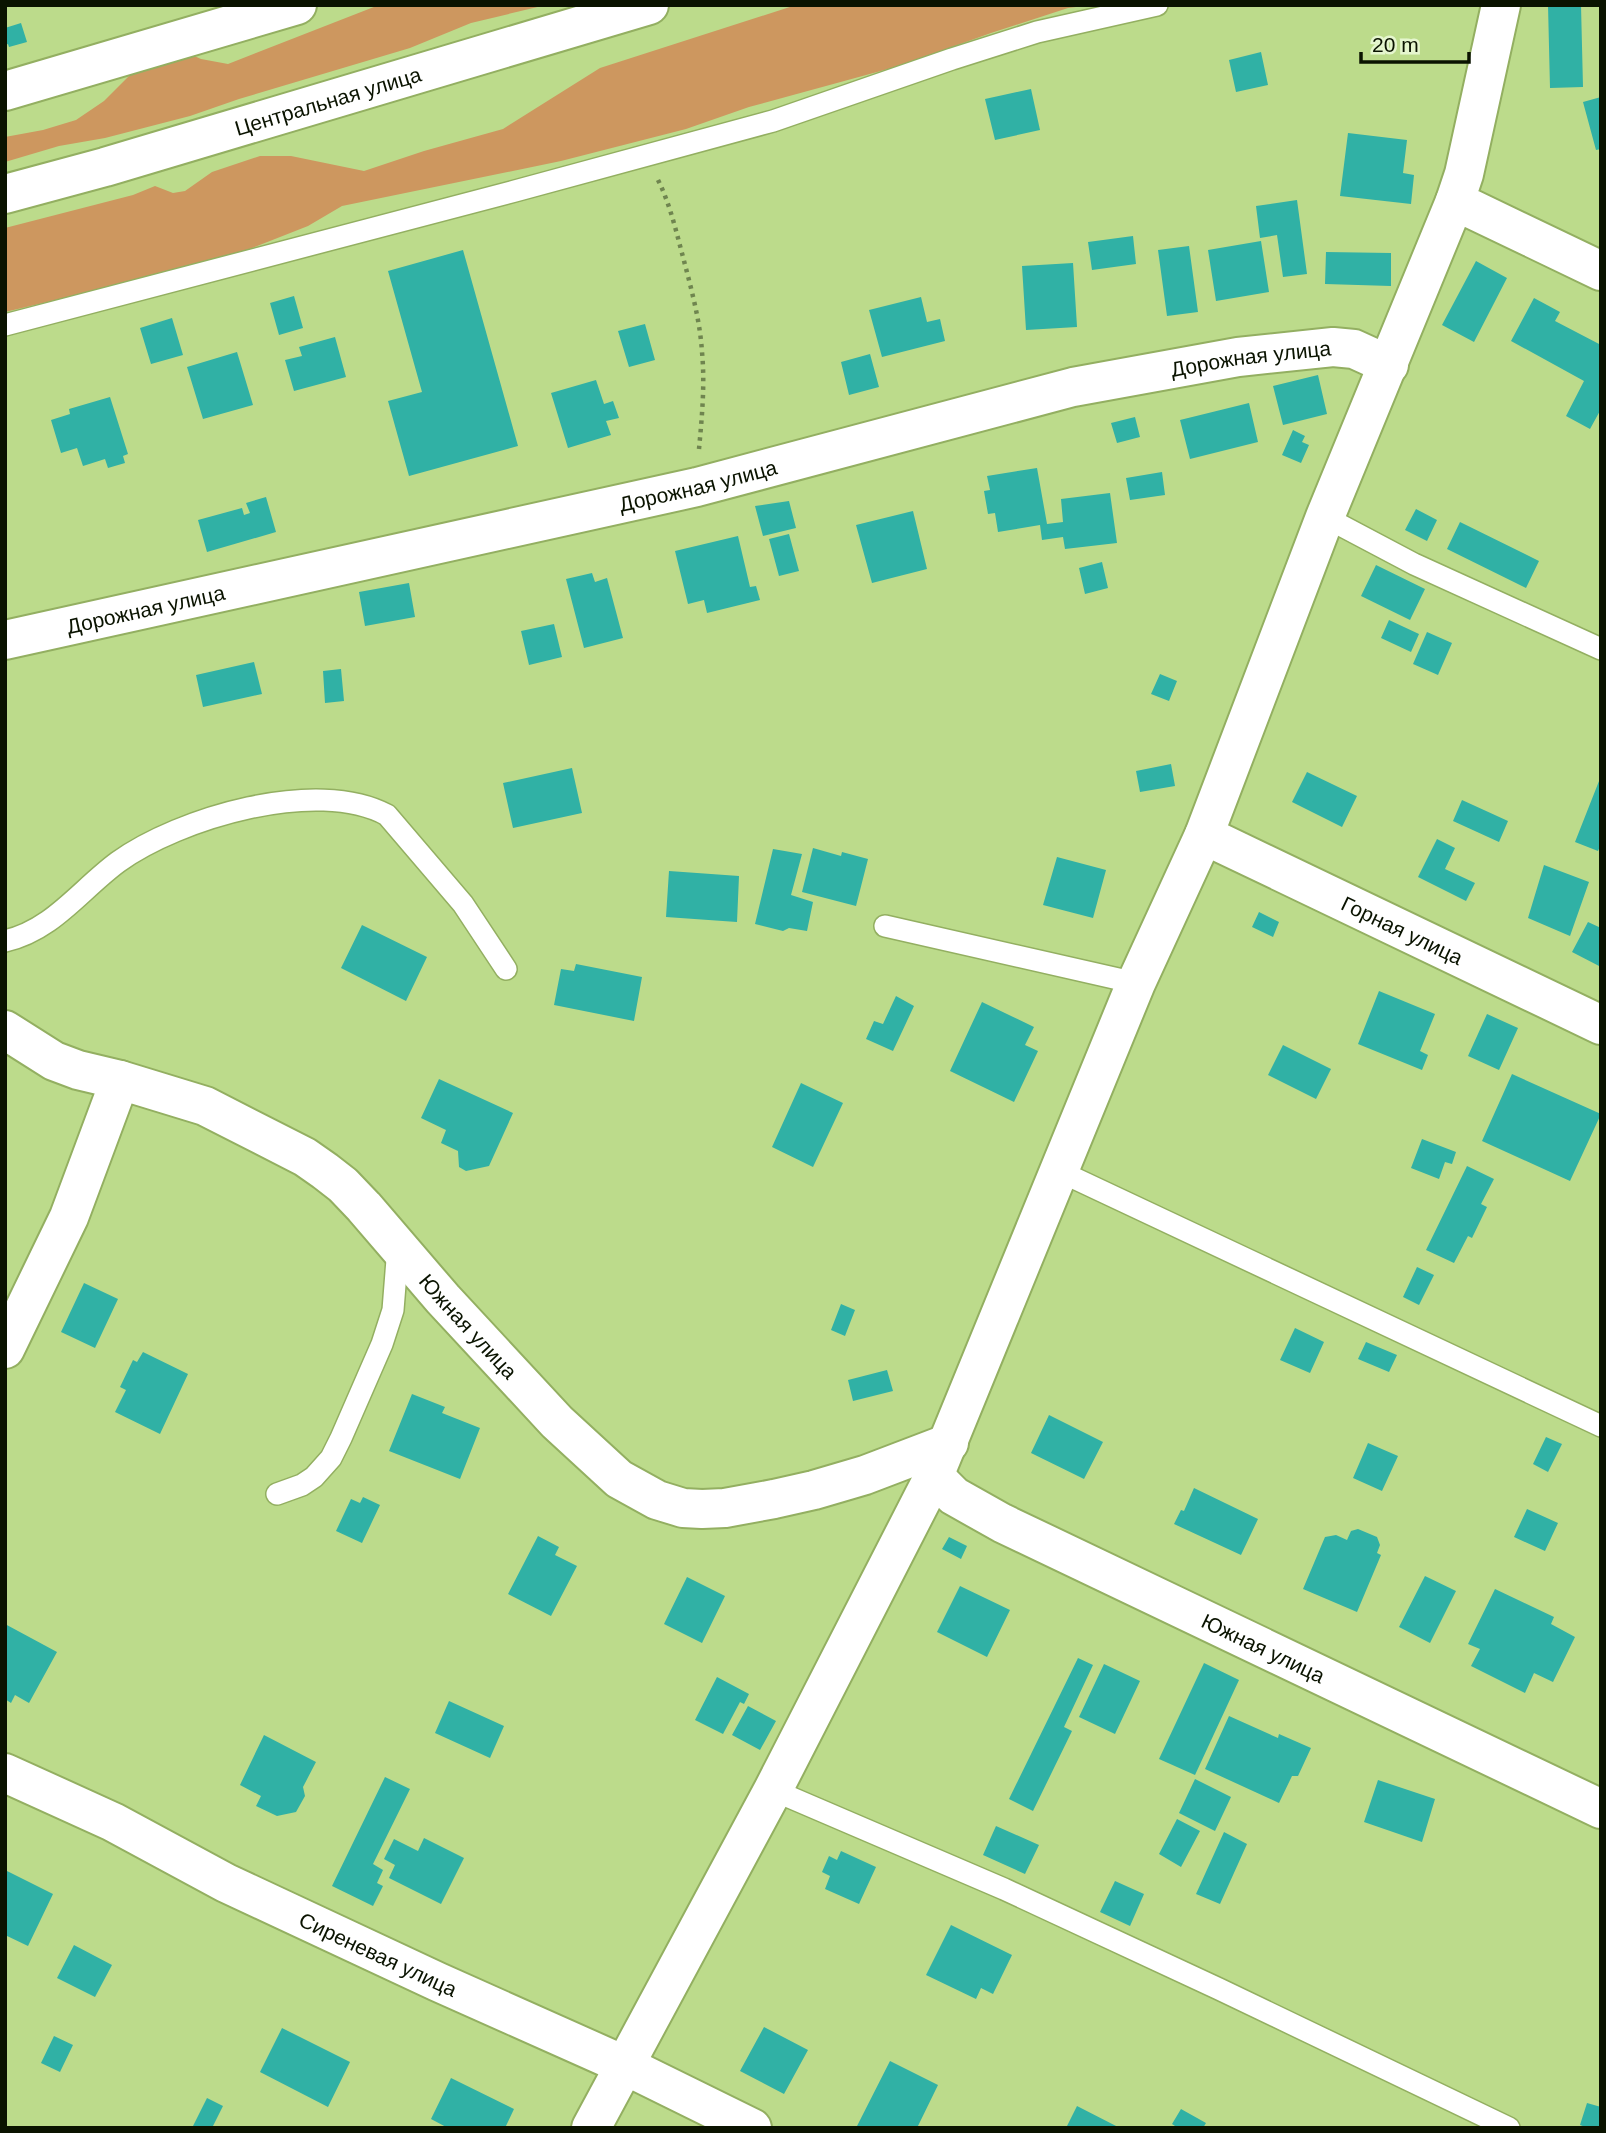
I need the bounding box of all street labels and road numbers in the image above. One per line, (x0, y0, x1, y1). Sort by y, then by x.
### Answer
street label: Центральная улица (232, 62, 424, 139)
street label: Дорожная улица (1169, 336, 1332, 381)
street label: Дорожная улица (617, 455, 780, 515)
street label: Дорожная улица (64, 580, 227, 638)
street label: Горная улица (1338, 891, 1467, 969)
street label: Южная улица (415, 1269, 522, 1383)
street label: Южная улица (1198, 1609, 1329, 1687)
street label: Сиреневая улица (296, 1907, 461, 2001)

